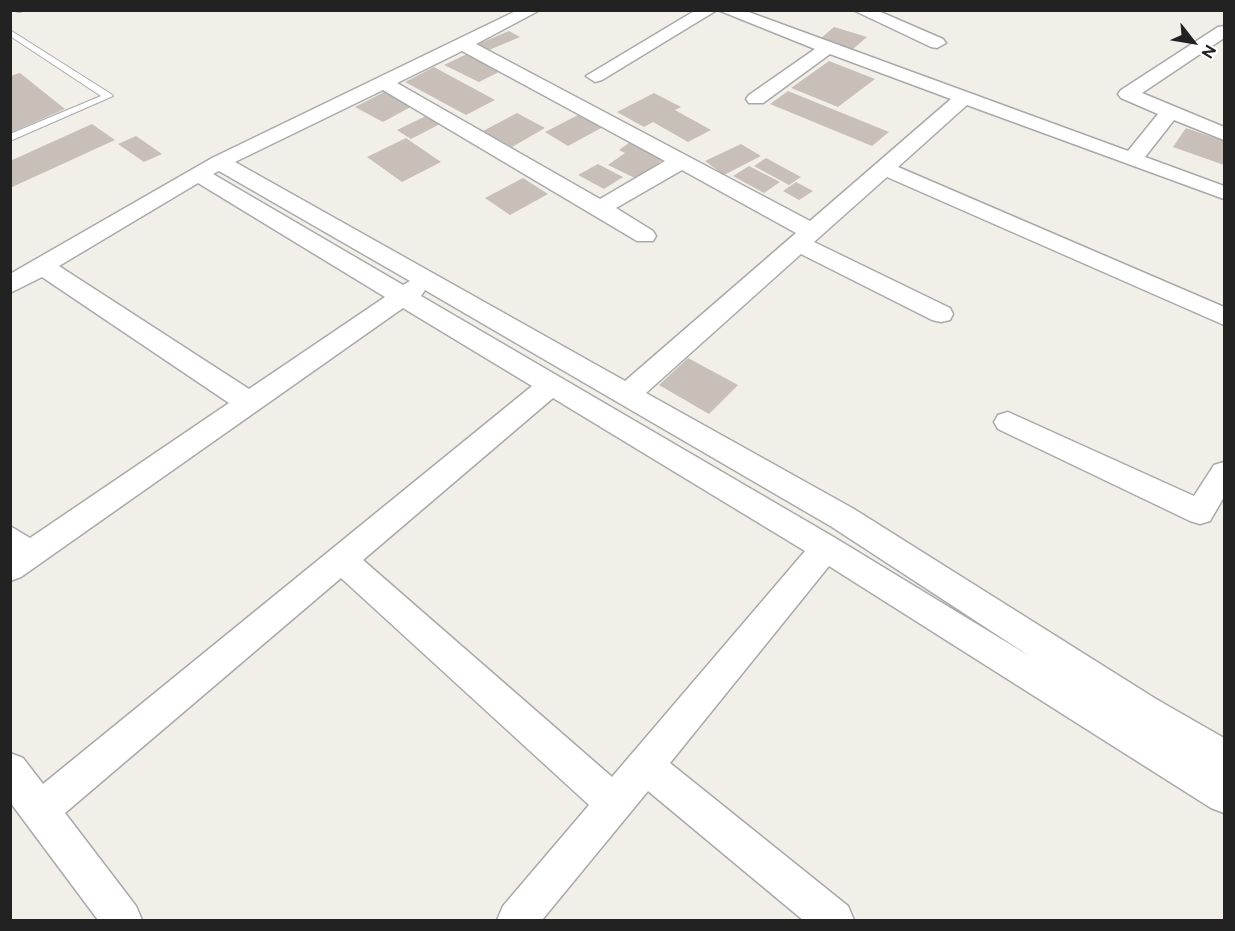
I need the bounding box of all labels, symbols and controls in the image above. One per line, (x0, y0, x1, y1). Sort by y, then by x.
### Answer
north arrow (1163, 12, 1223, 72)
text: N (1198, 41, 1220, 62)

